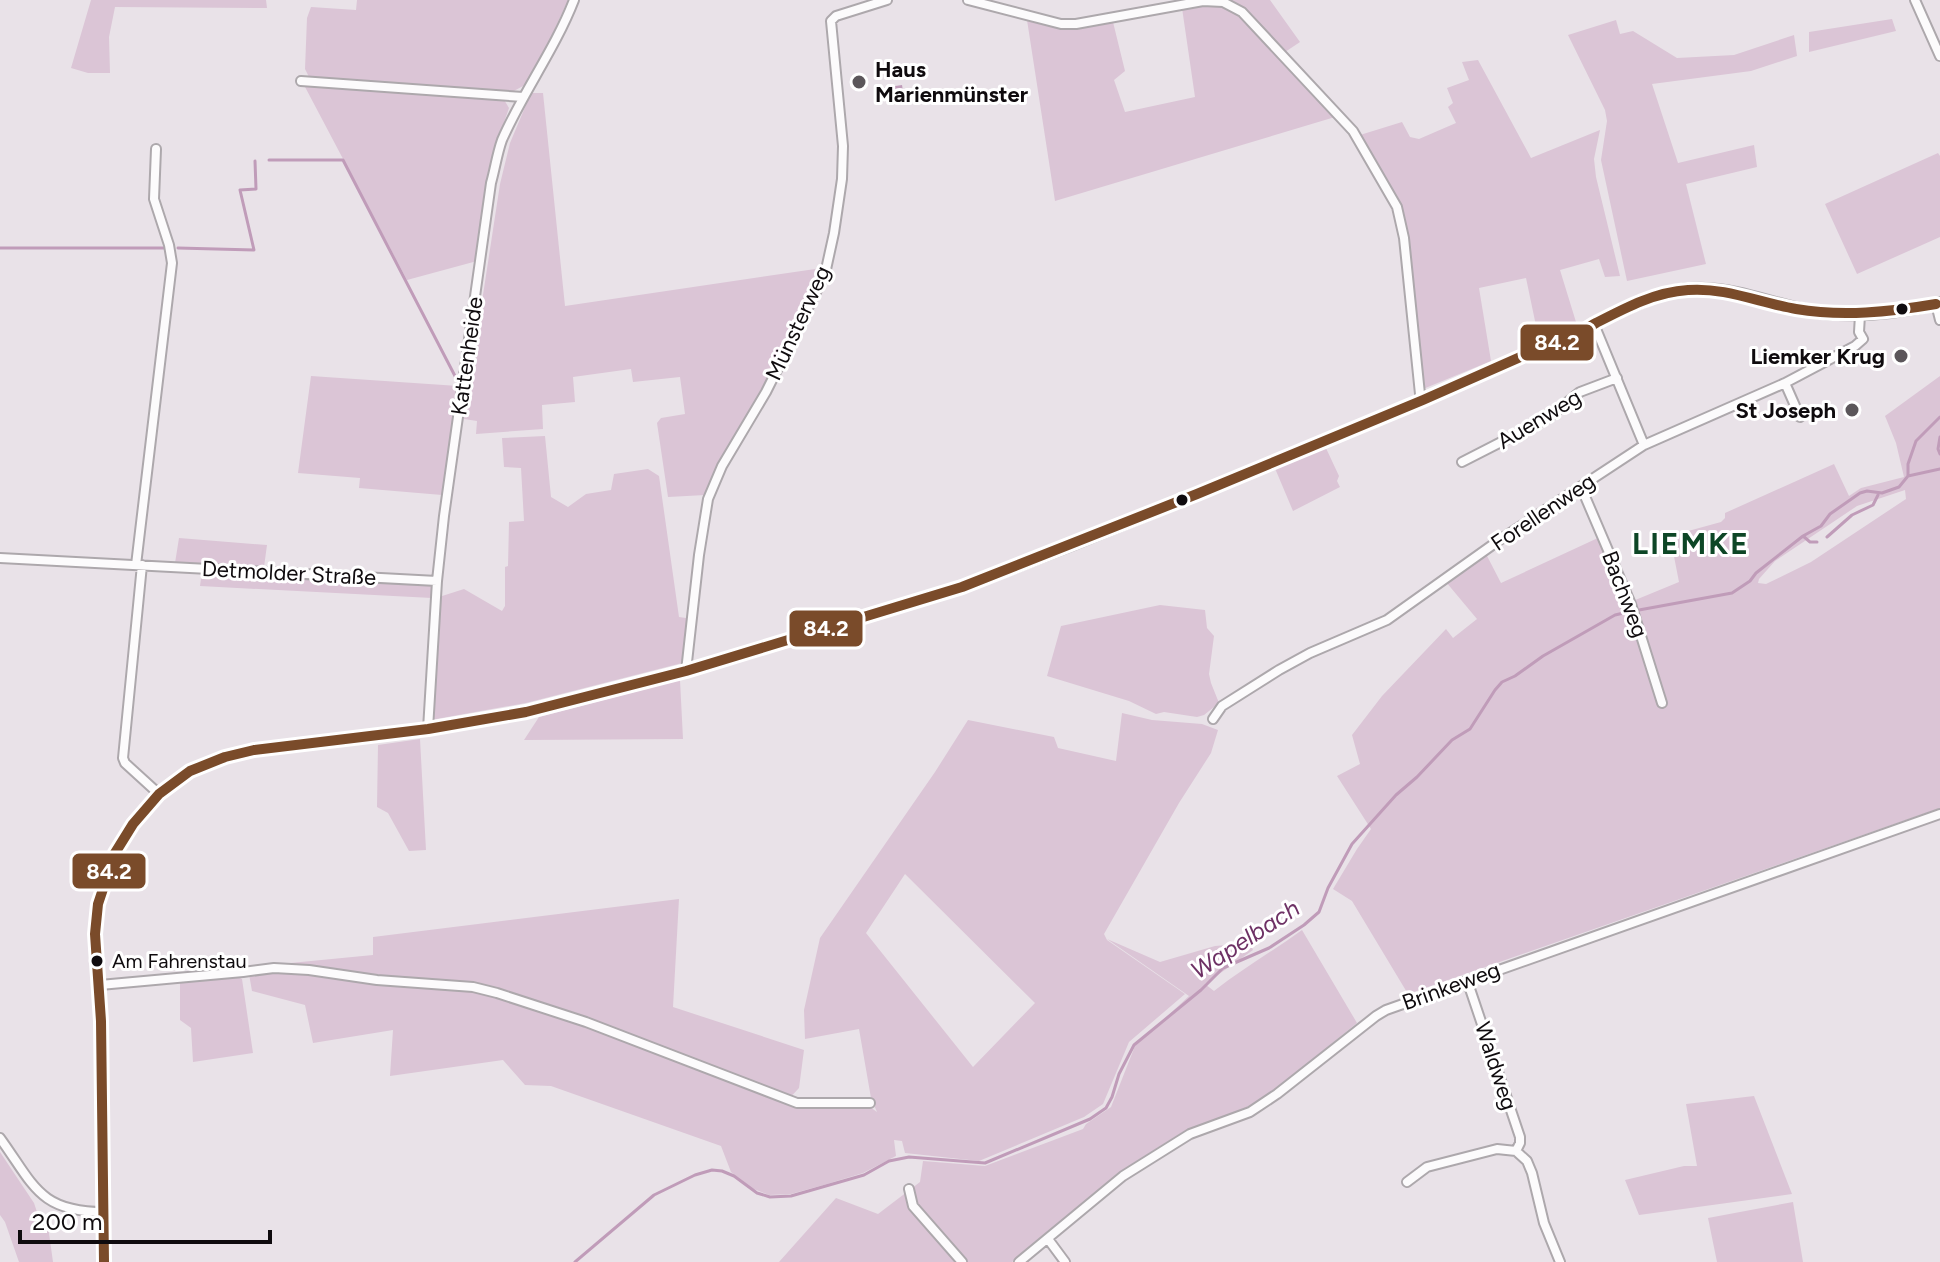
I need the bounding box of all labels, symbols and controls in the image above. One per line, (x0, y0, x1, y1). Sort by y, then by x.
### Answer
place label: Haus Marienmünster (875, 56, 1029, 108)
marker: Haus Marienmünster (850, 73, 868, 91)
street label: Münsterweg (760, 262, 836, 384)
street label: Kattenheide (445, 295, 489, 417)
unlabelled marker (1894, 301, 1910, 317)
line badge: 84.2 (1519, 323, 1595, 362)
text: 84.2 (1534, 329, 1580, 356)
place label: Liemker Krug (1750, 343, 1885, 370)
marker: Liemker Krug (1892, 347, 1910, 365)
street label: Auenweg (1492, 383, 1586, 455)
place label: St Joseph (1735, 397, 1836, 424)
marker: St Joseph (1843, 401, 1861, 419)
street label: Forellenweg (1486, 467, 1600, 557)
unlabelled marker (1174, 492, 1190, 508)
district label: LIEMKE (1632, 525, 1750, 562)
street label: Bachweg (1596, 547, 1654, 641)
street label: Detmolder Straße (201, 555, 377, 591)
line badge: 84.2 (788, 609, 864, 648)
text: 84.2 (803, 615, 849, 642)
line badge: 84.2 (71, 852, 147, 890)
text: 84.2 (86, 858, 132, 885)
water label: Wapelbach (1185, 893, 1305, 985)
place label: Am Fahrenstau (112, 949, 247, 973)
marker: Am Fahrenstau (89, 953, 105, 969)
street label: Brinkeweg (1398, 956, 1504, 1016)
street label: Waldweg (1469, 1019, 1523, 1113)
scale bar (20, 1194, 270, 1244)
text: 200 m (32, 1207, 103, 1236)

